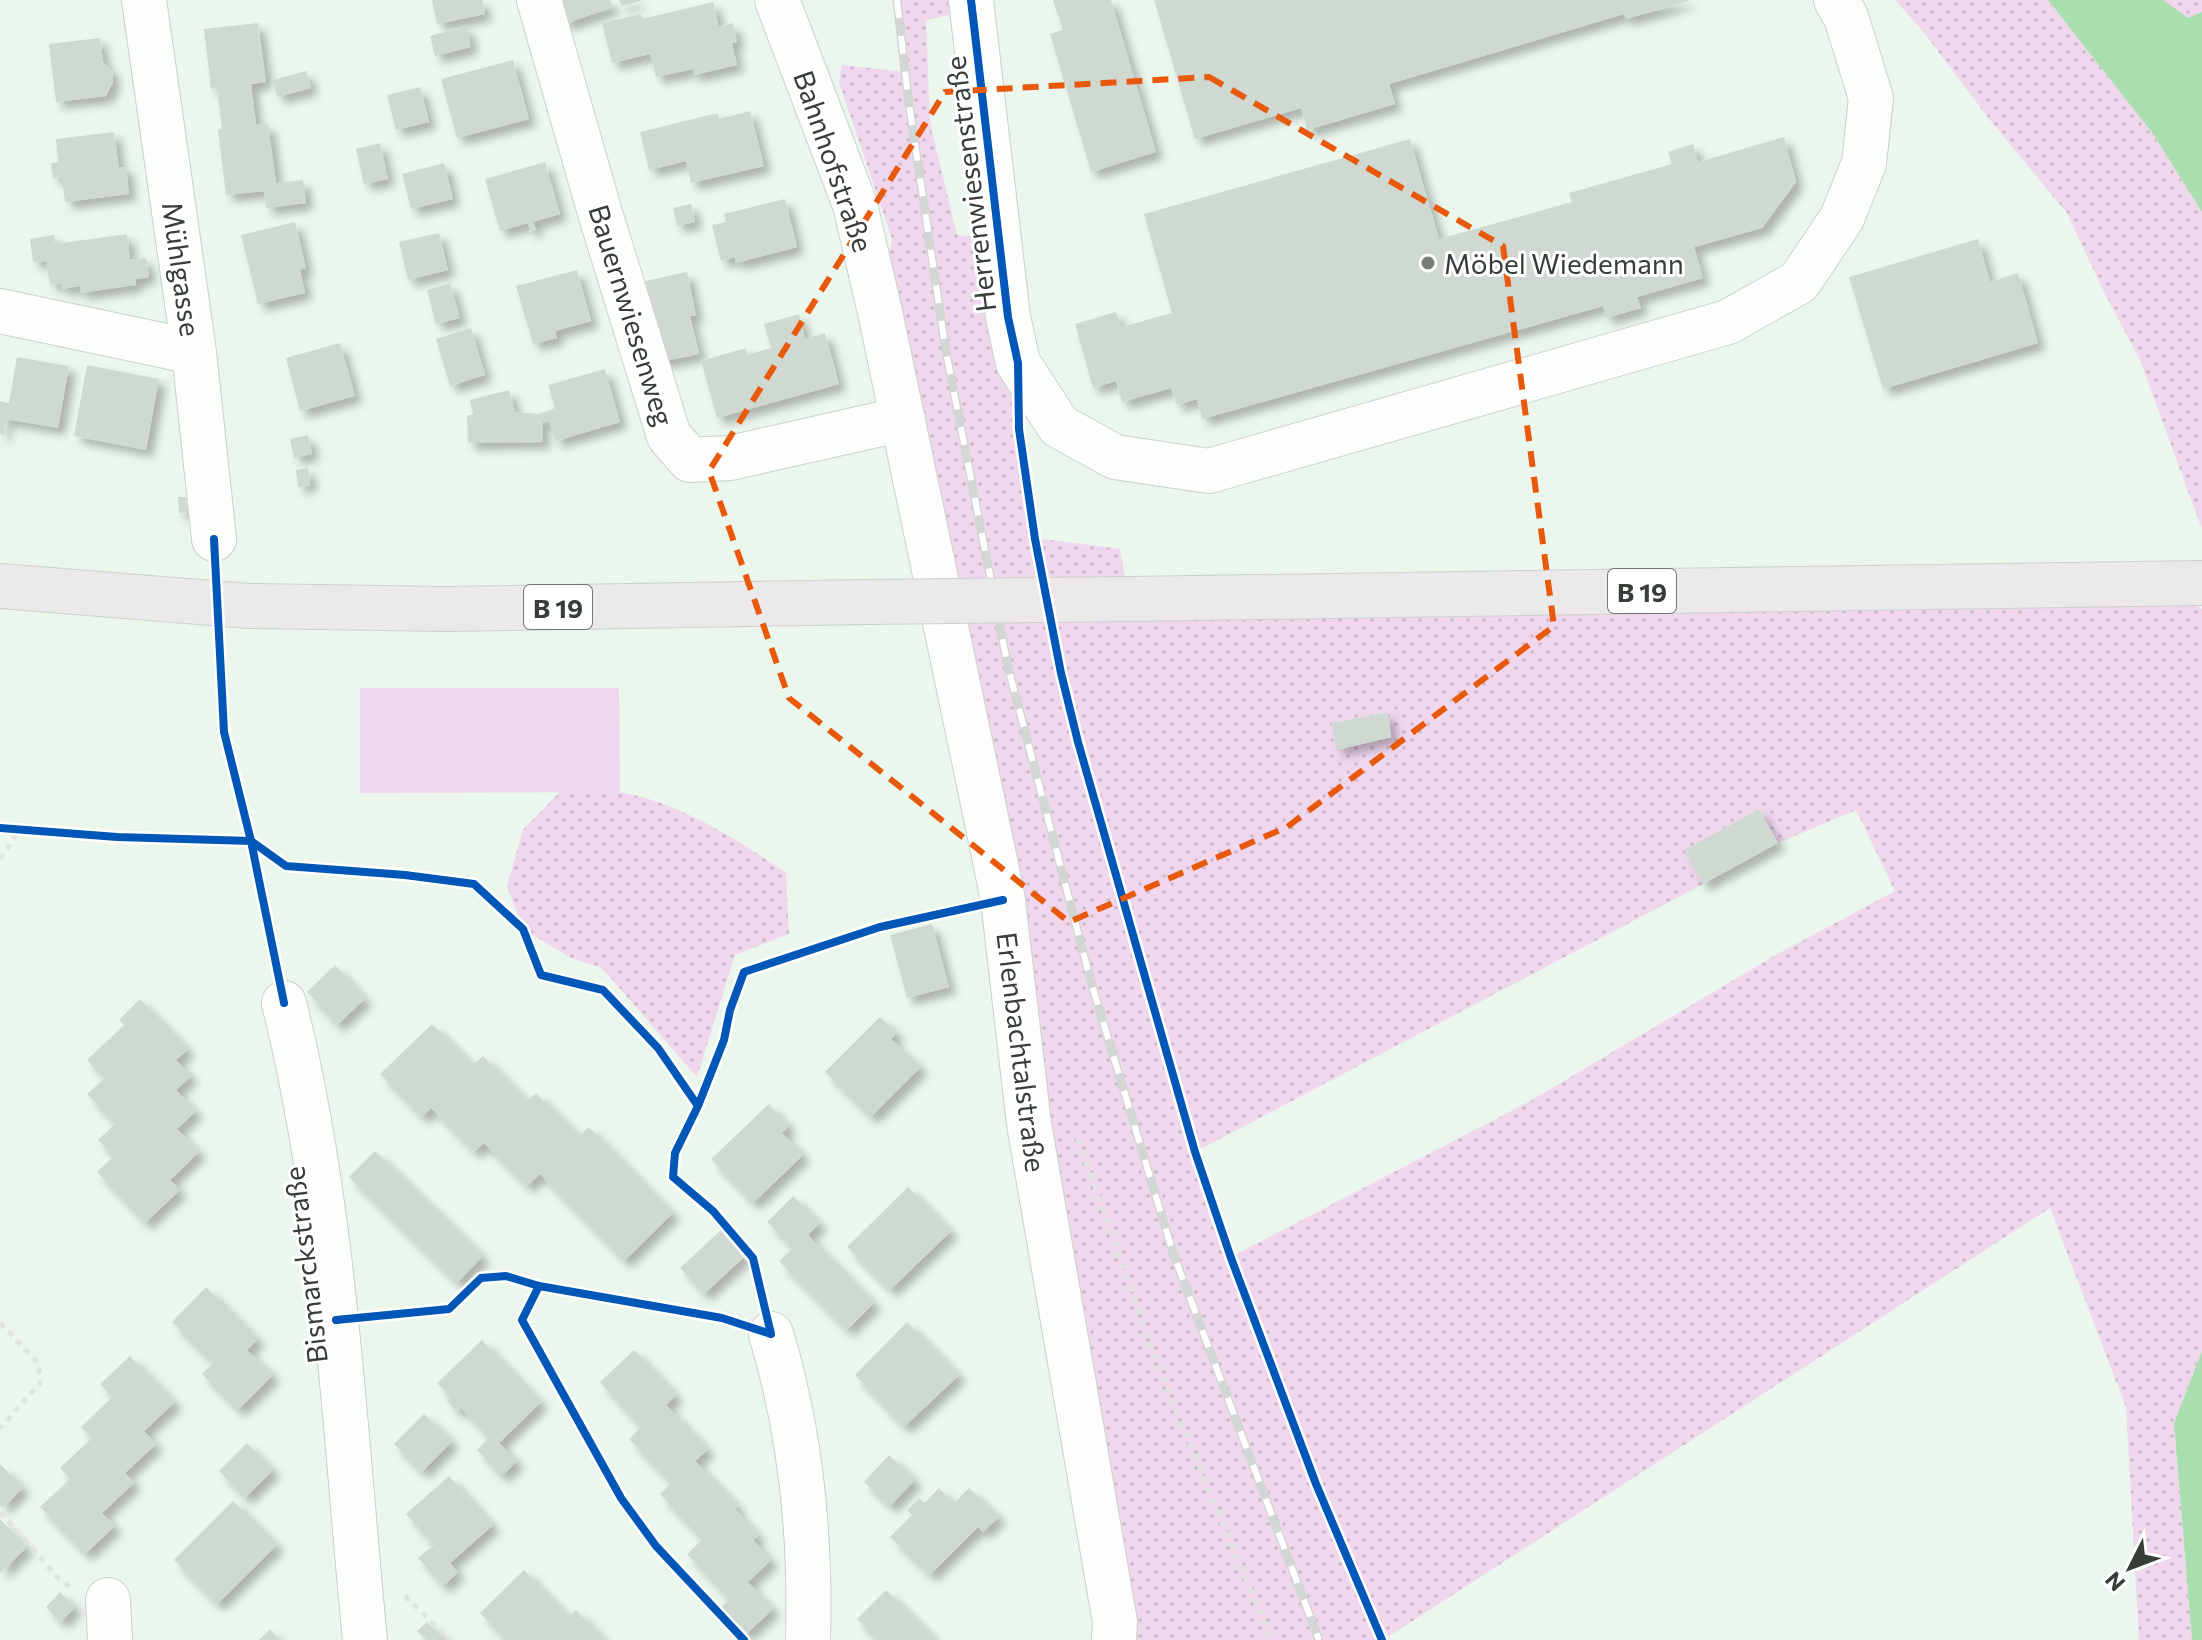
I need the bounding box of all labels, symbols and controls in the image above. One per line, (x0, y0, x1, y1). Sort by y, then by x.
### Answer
street label: Herrenwiesenstraße (937, 54, 1003, 314)
street label: Bahnhofstraße (787, 66, 881, 256)
street label: Mühlgasse (156, 200, 208, 338)
street label: Bauernwiesenweg (582, 200, 682, 430)
place label: Möbel Wiedemann (1444, 246, 1684, 280)
marker: Möbel Wiedemann (1419, 254, 1437, 272)
road number: B 19 (1608, 569, 1676, 613)
road number: B 19 (524, 585, 592, 629)
street label: Erlenbachtalstraße (990, 930, 1054, 1174)
street label: Bismarckstraße (276, 1165, 334, 1365)
north arrow (2090, 1528, 2170, 1608)
text: N (2099, 1567, 2130, 1597)

